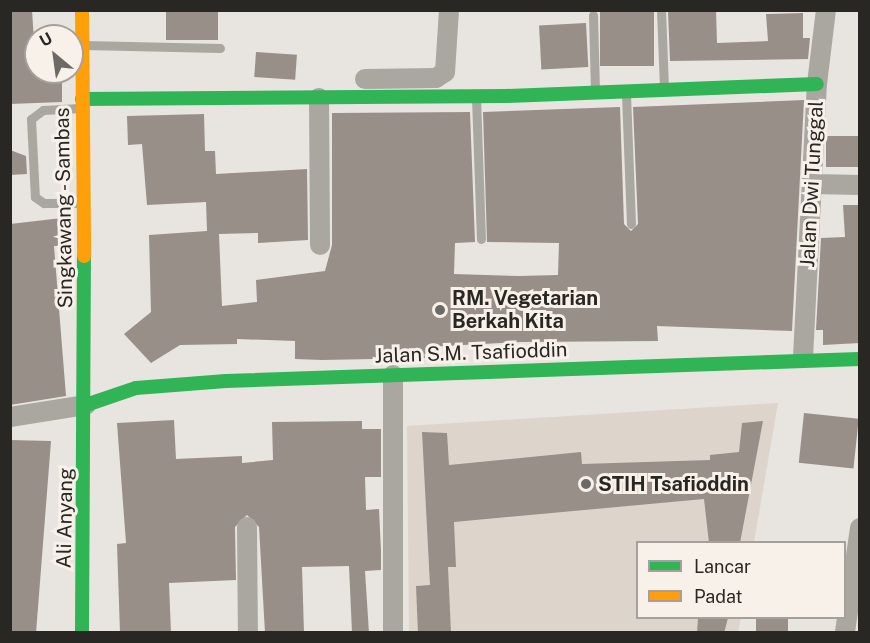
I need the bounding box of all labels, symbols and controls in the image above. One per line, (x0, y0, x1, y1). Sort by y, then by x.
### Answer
north arrow (24, 24, 84, 84)
text: U (36, 28, 56, 51)
street label: Jalan Dwi Tunggal (796, 100, 828, 268)
street label: Singkawang - Sambas (50, 105, 78, 311)
place label: RM. Vegetarian Berkah Kita (452, 286, 598, 333)
marker: RM. Vegetarian Berkah Kita (433, 303, 447, 317)
street label: Jalan S.M. Tsafioddin (374, 338, 568, 368)
street label: Ali Anyang (52, 467, 78, 569)
place label: STIH Tsafioddin (598, 472, 749, 496)
marker: STIH Tsafioddin (579, 477, 593, 491)
legend (636, 541, 846, 619)
text: Lancar (694, 556, 751, 577)
text: Padat (694, 586, 743, 607)

